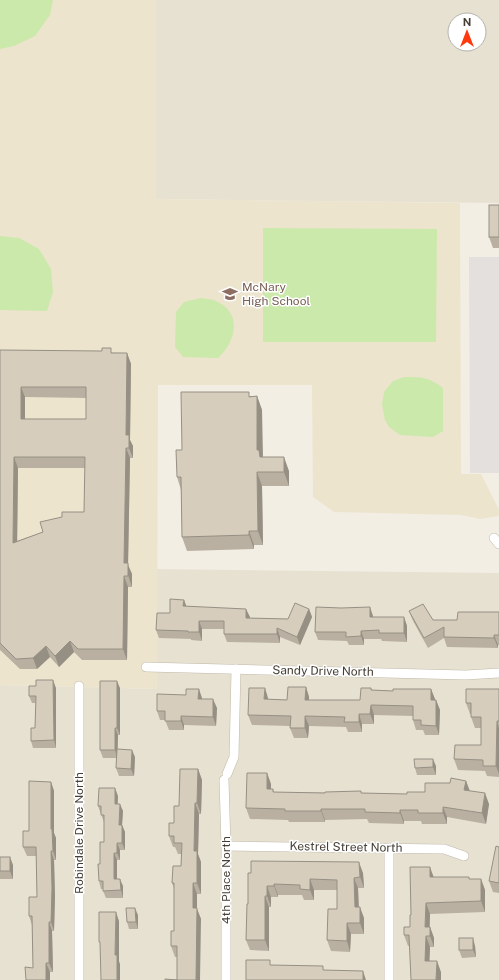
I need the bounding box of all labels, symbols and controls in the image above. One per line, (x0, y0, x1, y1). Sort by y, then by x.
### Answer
north arrow (447, 12, 487, 52)
text: N (463, 16, 471, 28)
place label: McNary High School (242, 280, 310, 308)
school or university icon: McNary High School (221, 285, 239, 303)
street label: Sandy Drive North (272, 663, 374, 679)
street label: Robindale Drive North (72, 772, 86, 894)
street label: 4th Place North (219, 836, 233, 924)
street label: Kestrel Street North (289, 839, 403, 855)

